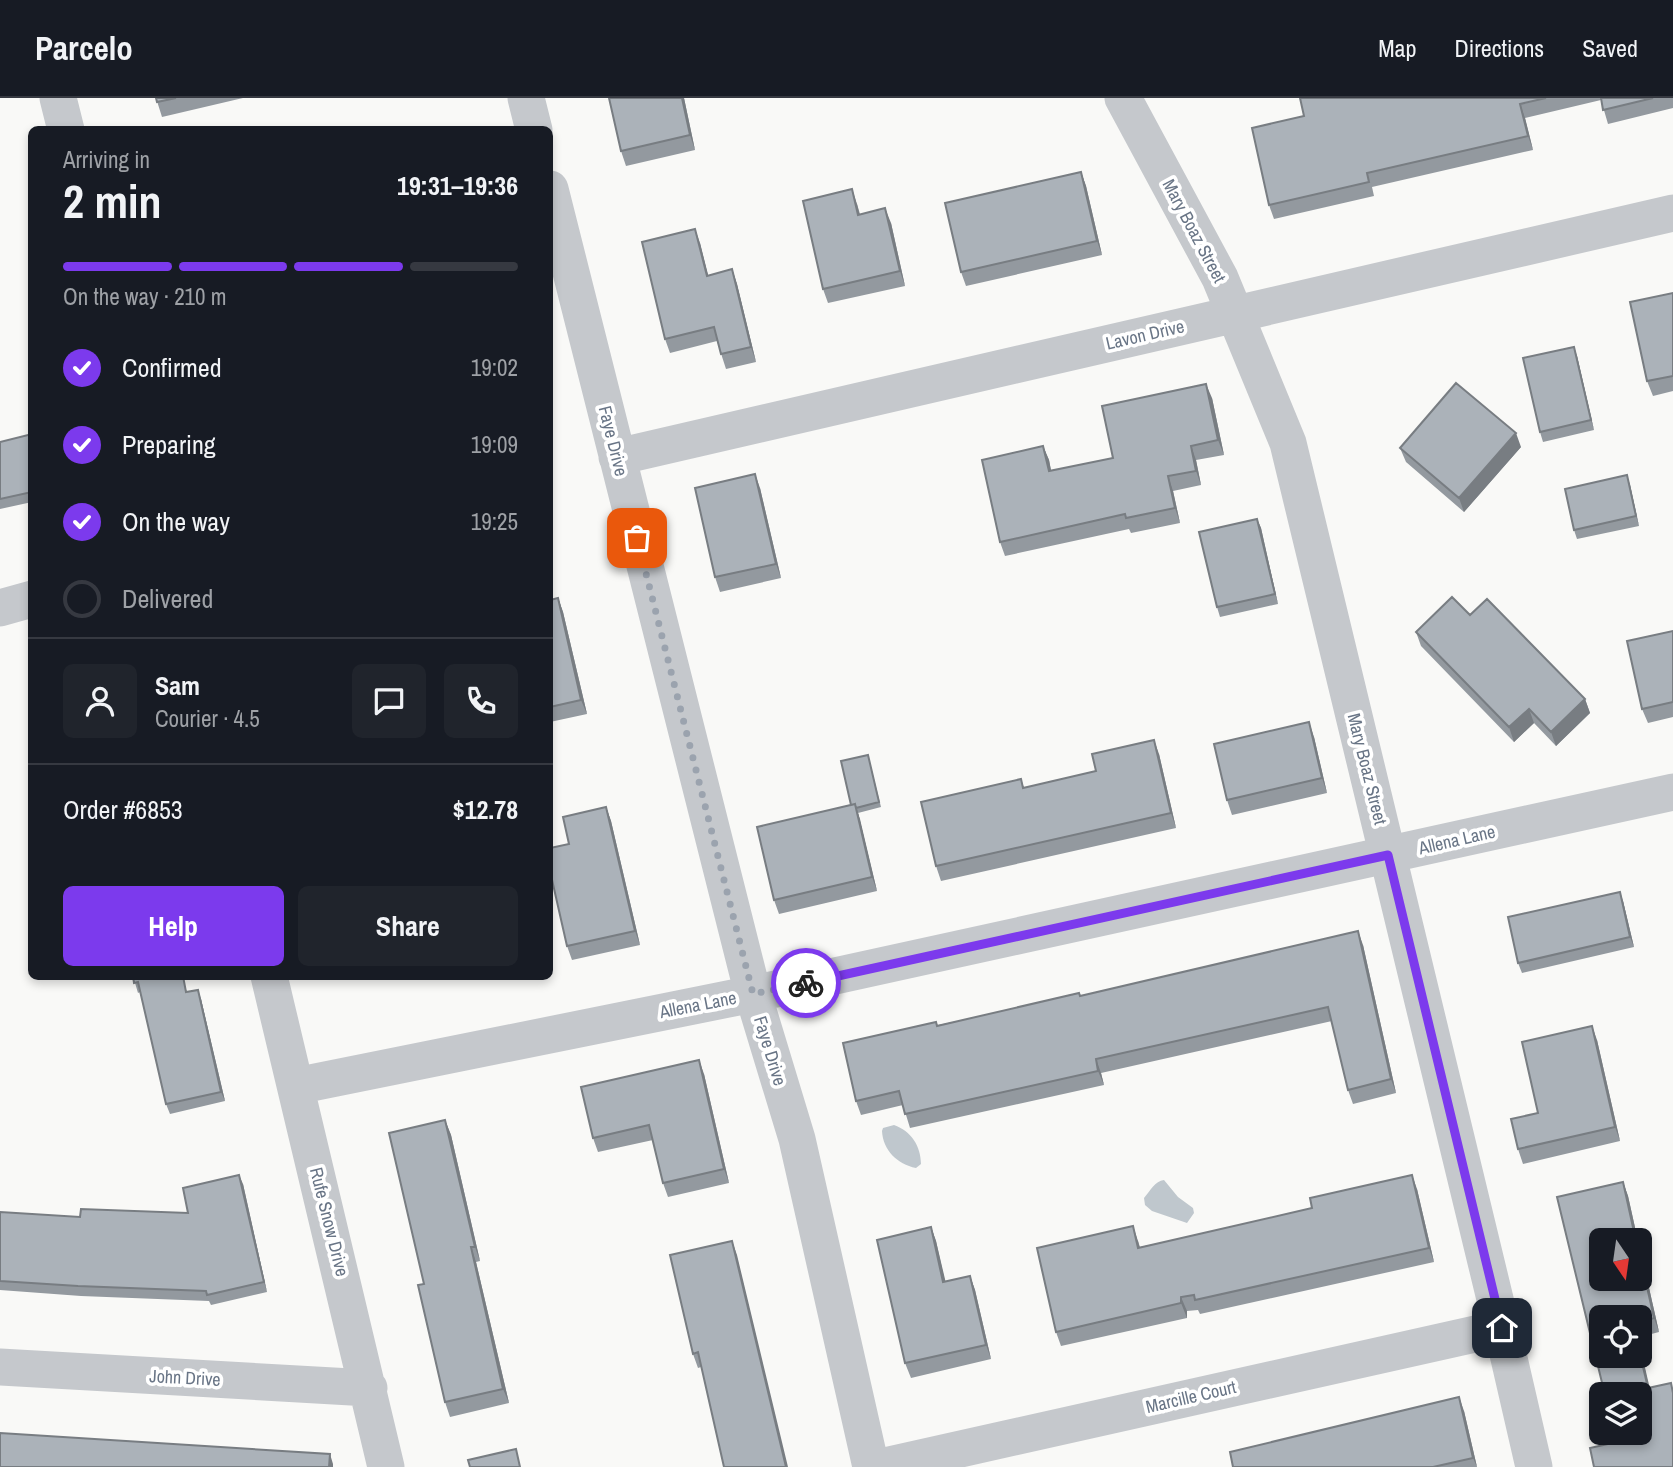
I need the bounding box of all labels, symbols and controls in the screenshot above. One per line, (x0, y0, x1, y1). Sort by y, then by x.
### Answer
text: Parcelo (35, 26, 133, 70)
text: Map (1378, 32, 1416, 64)
text: Directions (1454, 32, 1544, 64)
text: Saved (1582, 32, 1638, 64)
text: Arriving in (63, 144, 150, 175)
text: 19:31–19:36 (397, 168, 518, 203)
text: 2 min (63, 170, 162, 232)
street label: Mary Boaz Street (1157, 175, 1232, 287)
text: On the way · 210 m (63, 281, 227, 312)
street label: Lavon Drive (1103, 313, 1186, 356)
icon: check (63, 349, 101, 387)
text: Confirmed (122, 350, 222, 385)
text: 19:02 (471, 352, 518, 383)
street label: Faye Drive (593, 403, 634, 479)
icon: check (63, 426, 101, 464)
text: Preparing (122, 427, 216, 462)
text: 19:09 (471, 429, 518, 460)
icon: check (63, 503, 101, 541)
text: On the way (122, 504, 230, 539)
text: 19:25 (471, 506, 518, 537)
pin (607, 508, 667, 568)
icon: bag (618, 519, 656, 557)
text: Delivered (122, 581, 213, 616)
button: person (63, 664, 137, 738)
button: chat (352, 664, 426, 738)
button: phone (444, 664, 518, 738)
text: Sam (155, 668, 200, 703)
text: Courier · 4.5 (155, 703, 260, 734)
street label: Mary Boaz Street (1342, 711, 1393, 827)
text: Order #6853 (63, 792, 183, 827)
text: $12.78 (453, 792, 518, 827)
street label: Allena Lane (1415, 819, 1498, 861)
button: Help (63, 886, 284, 966)
button: Share (298, 886, 518, 966)
courier (771, 948, 841, 1018)
icon: bike (787, 964, 825, 1002)
street label: Allena Lane (656, 985, 739, 1024)
street label: Faye Drive (748, 1013, 793, 1089)
street label: Rufe Snow Drive (304, 1165, 355, 1279)
north arrow (1589, 1228, 1652, 1292)
map controls (1589, 1228, 1652, 1445)
pin (1472, 1298, 1532, 1358)
button: locate (1589, 1305, 1652, 1368)
icon: home (1483, 1309, 1521, 1347)
street label: John Drive (149, 1363, 221, 1392)
street label: Marcille Court (1143, 1374, 1238, 1419)
button: layers (1589, 1382, 1652, 1445)

